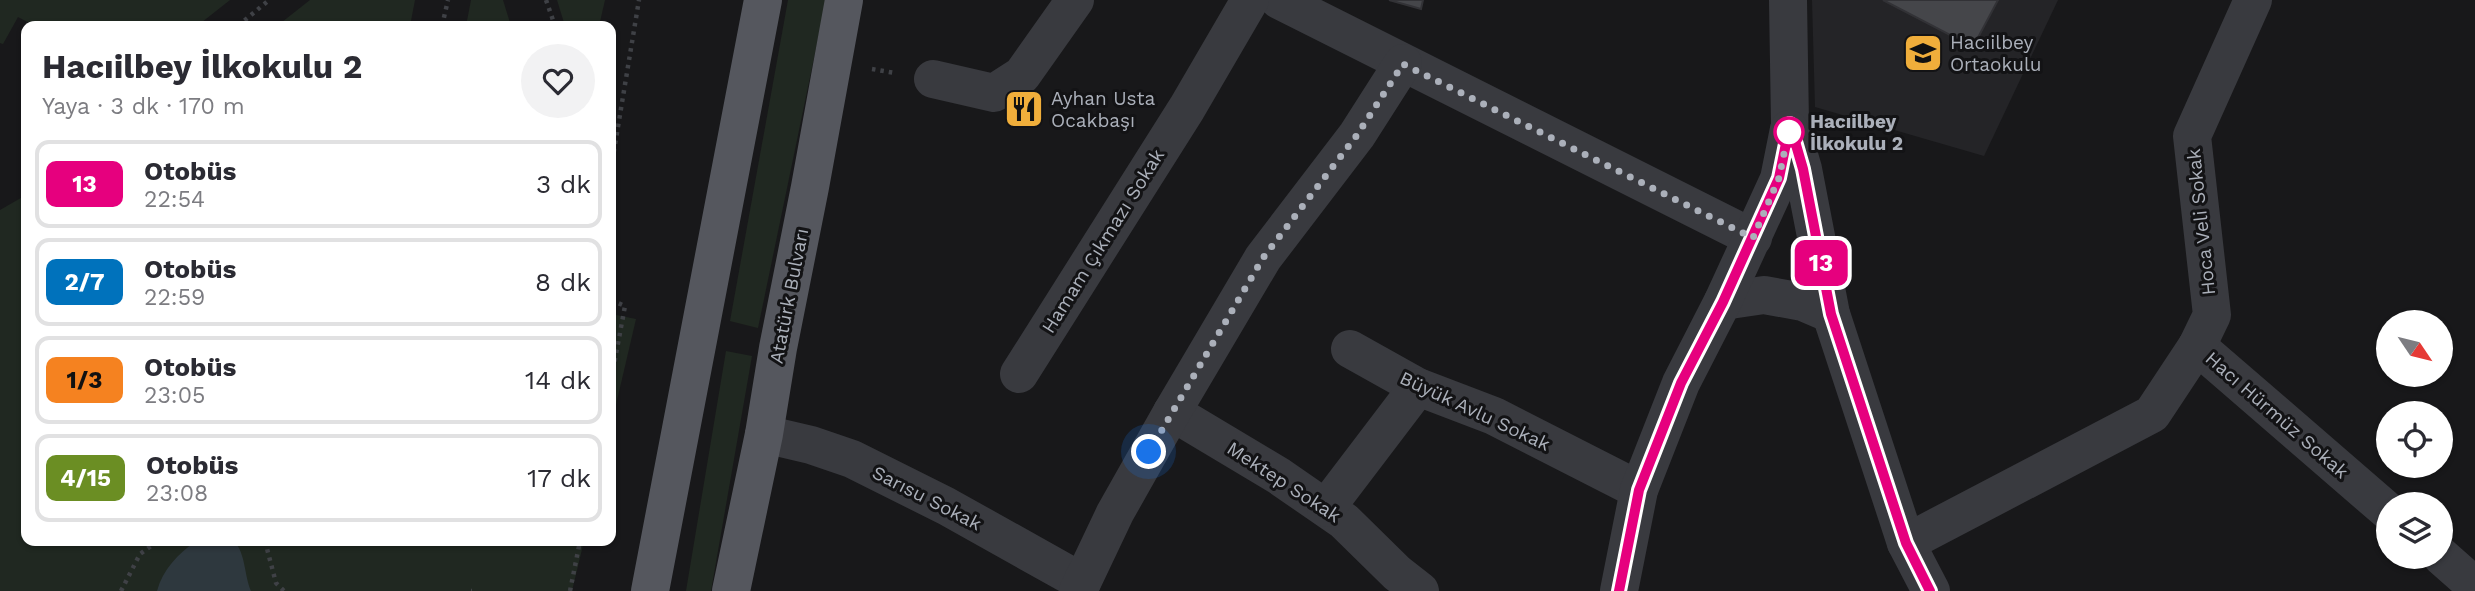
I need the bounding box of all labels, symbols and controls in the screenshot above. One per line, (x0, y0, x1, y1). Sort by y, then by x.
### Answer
place label: Hacıilbey Ortaokulu (1950, 31, 2041, 76)
school or university icon: Hacıilbey Ortaokulu (1902, 32, 1944, 74)
button: heart (521, 44, 595, 118)
text: Hacıilbey İlkokulu 2 (42, 47, 362, 86)
place label: Ayhan Usta Ocakbaşı (1051, 87, 1155, 132)
restaurant icon: Ayhan Usta Ocakbaşı (1003, 88, 1045, 130)
text: Yaya · 3 dk · 170 m (42, 93, 245, 120)
place label: Hacıilbey İlkokulu 2 (1810, 110, 1903, 155)
marker: Hacıilbey İlkokulu 2 (1774, 117, 1804, 147)
street label: Hamam Çıkmazı Sokak (1037, 144, 1169, 337)
street label: Hoca Veli Sokak (2182, 147, 2220, 297)
text: Otobüs (144, 156, 236, 186)
text: 3 dk (536, 169, 591, 199)
text: 13 (72, 170, 97, 198)
text: 22:54 (144, 186, 205, 213)
street label: Atatürk Bulvarı (765, 226, 813, 366)
line badge: 13 (1790, 240, 1853, 286)
text: 13 (1809, 249, 1833, 277)
text: Otobüs (144, 254, 236, 284)
text: 8 dk (535, 267, 591, 297)
text: 2/7 (64, 268, 105, 296)
text: 22:59 (144, 284, 205, 311)
north arrow (2376, 310, 2454, 387)
map controls (2376, 310, 2453, 569)
street label: Hacı Hürmüz Sokak (2201, 347, 2353, 484)
text: Otobüs (144, 352, 236, 382)
text: 14 dk (525, 365, 591, 395)
text: 1/3 (67, 366, 102, 394)
street label: Büyük Avlu Sokak (1396, 366, 1554, 456)
text: 23:05 (144, 382, 205, 409)
button: locate (2376, 401, 2453, 478)
your location (1131, 434, 1166, 469)
street label: Mektep Sokak (1223, 437, 1345, 527)
text: Otobüs (146, 450, 238, 480)
street label: Sarısu Sokak (869, 461, 986, 535)
text: 17 dk (527, 463, 591, 493)
text: 4/15 (60, 464, 111, 492)
text: 23:08 (146, 480, 208, 507)
button: layers (2376, 492, 2453, 569)

